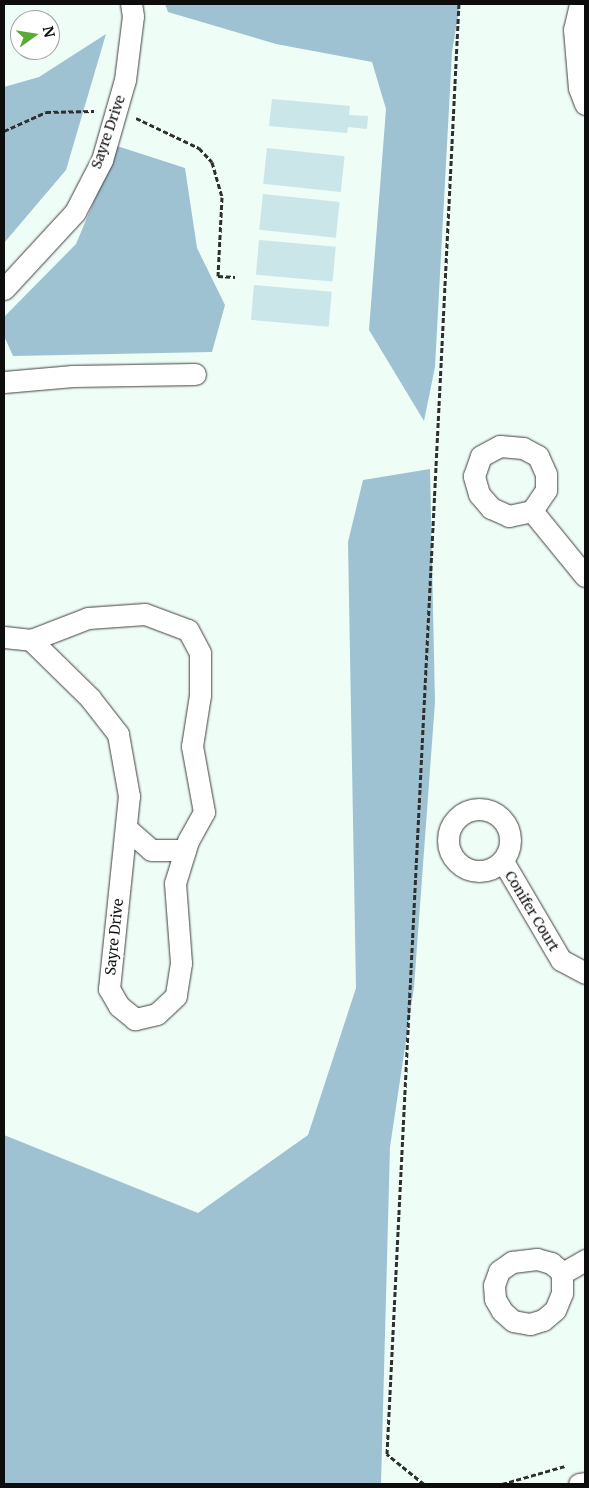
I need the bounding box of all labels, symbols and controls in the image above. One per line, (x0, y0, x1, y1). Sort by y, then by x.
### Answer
north arrow (10, 10, 60, 60)
text: N (39, 24, 59, 39)
street label: Sayre Drive (88, 93, 128, 171)
street label: Conifer Court (501, 868, 563, 954)
street label: Sayre Drive (102, 898, 126, 976)

